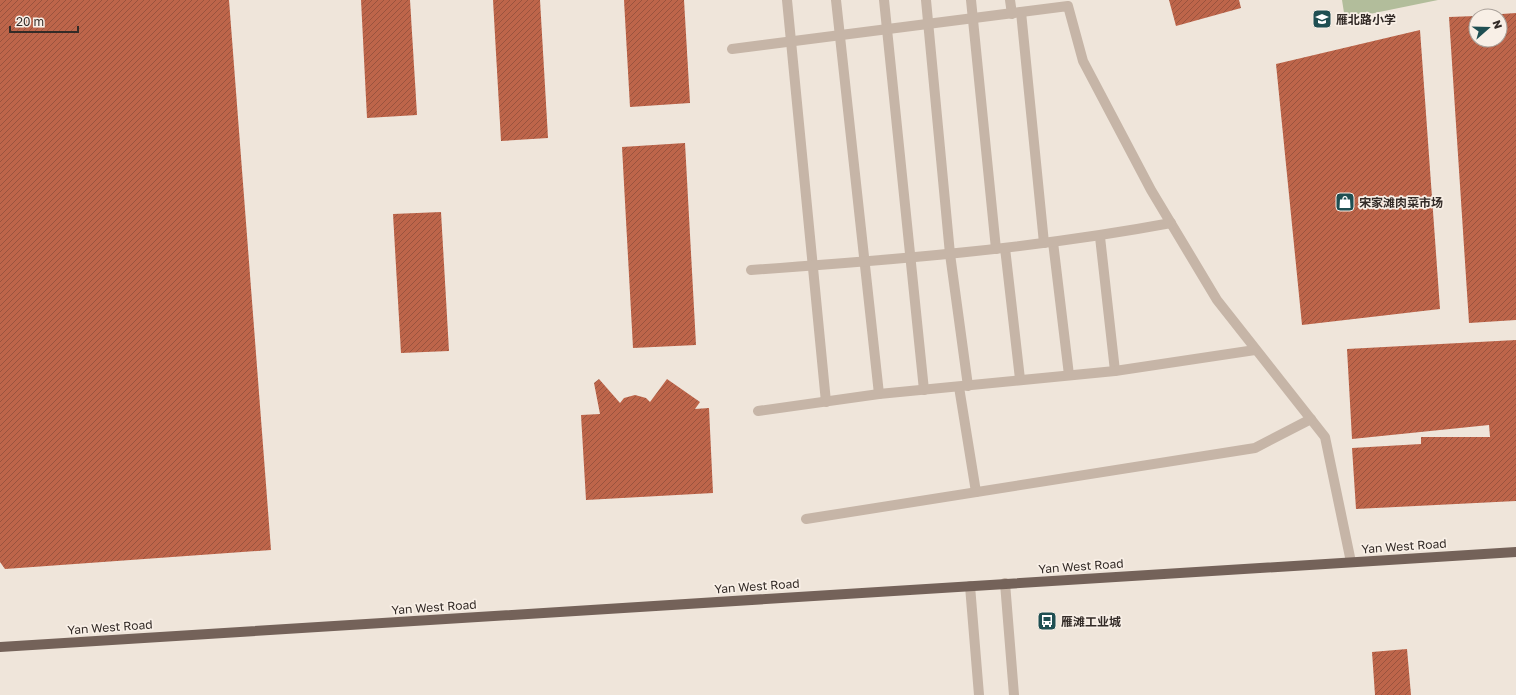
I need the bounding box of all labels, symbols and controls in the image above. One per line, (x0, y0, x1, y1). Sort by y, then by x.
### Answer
scale bar (10, 8, 78, 34)
school or university icon: 雁北路小学 (1311, 8, 1333, 30)
north arrow (1468, 8, 1508, 48)
place label: 雁北路小学 (1336, 12, 1396, 27)
text: 20 m (16, 14, 44, 29)
text: N (1490, 18, 1505, 31)
shop icon: 宋家滩肉菜市场 (1334, 191, 1356, 213)
place label: 宋家滩肉菜市场 (1359, 195, 1443, 210)
street label: Yan West Road (1361, 536, 1447, 556)
street label: Yan West Road (1038, 556, 1124, 576)
street label: Yan West Road (714, 576, 800, 596)
street label: Yan West Road (391, 597, 477, 617)
bus stop icon: 雁滩工业城 (1036, 610, 1058, 632)
place label: 雁滩工业城 (1061, 614, 1121, 629)
street label: Yan West Road (67, 617, 153, 637)

